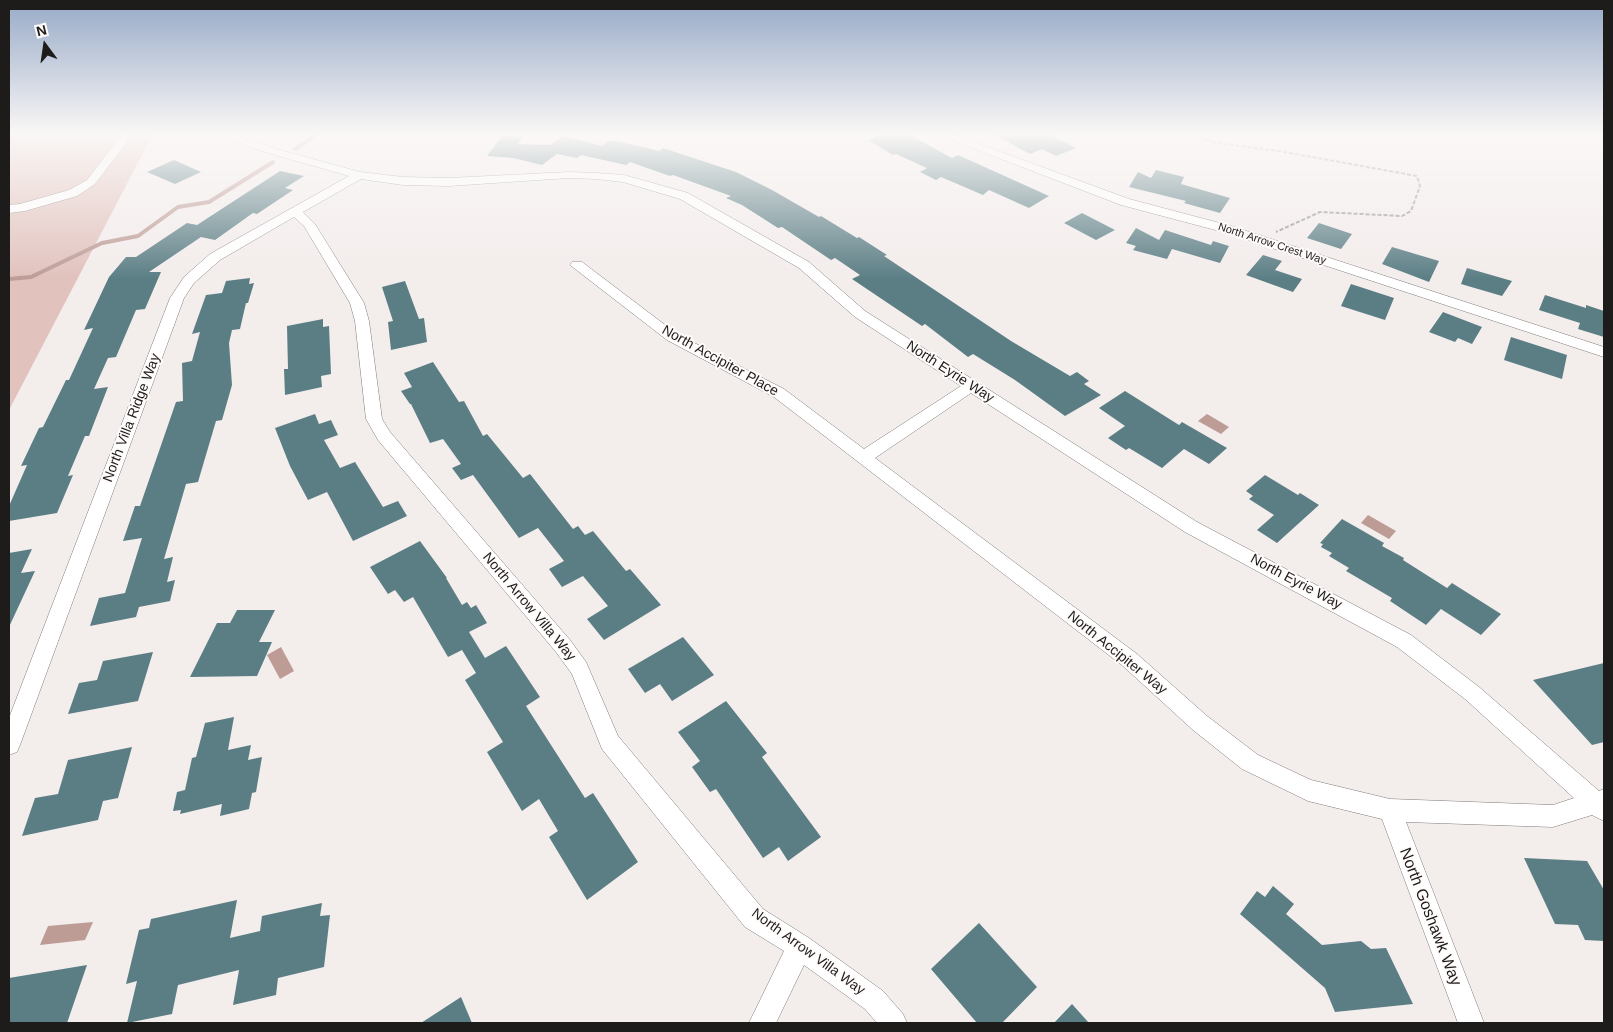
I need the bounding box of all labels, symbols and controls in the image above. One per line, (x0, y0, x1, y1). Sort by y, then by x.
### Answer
north arrow (20, 20, 70, 70)
text: N (35, 21, 48, 39)
street label: North Arrow Crest Way (1216, 220, 1328, 268)
street label: North Accipiter Place (659, 322, 781, 400)
street label: North Eyrie Way (903, 337, 997, 407)
street label: North Villa Ridge Way (100, 351, 164, 485)
street label: North Arrow Villa Way (479, 549, 579, 665)
street label: North Eyrie Way (1247, 551, 1345, 613)
street label: North Accipiter Way (1064, 608, 1170, 698)
street label: North Goshawk Way (1395, 845, 1465, 989)
street label: North Arrow Villa Way (748, 905, 868, 999)

